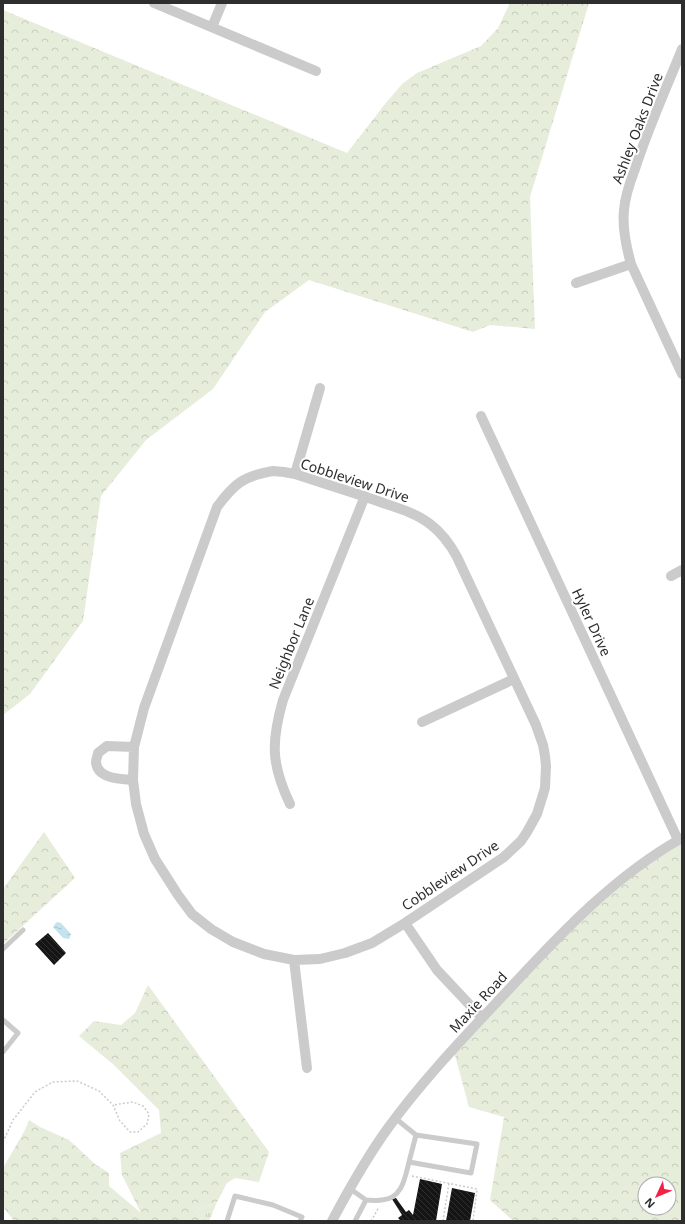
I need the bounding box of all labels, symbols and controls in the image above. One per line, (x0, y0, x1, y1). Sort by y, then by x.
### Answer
street label: Ashley Oaks Drive (607, 70, 667, 186)
street label: Cobbleview Drive (298, 453, 412, 507)
street label: Hyler Drive (568, 585, 616, 659)
street label: Neighbor Lane (264, 594, 318, 692)
street label: Cobbleview Drive (398, 835, 502, 915)
street label: Maxie Road (445, 967, 511, 1037)
north arrow (637, 1176, 677, 1216)
text: N (641, 1195, 658, 1212)

